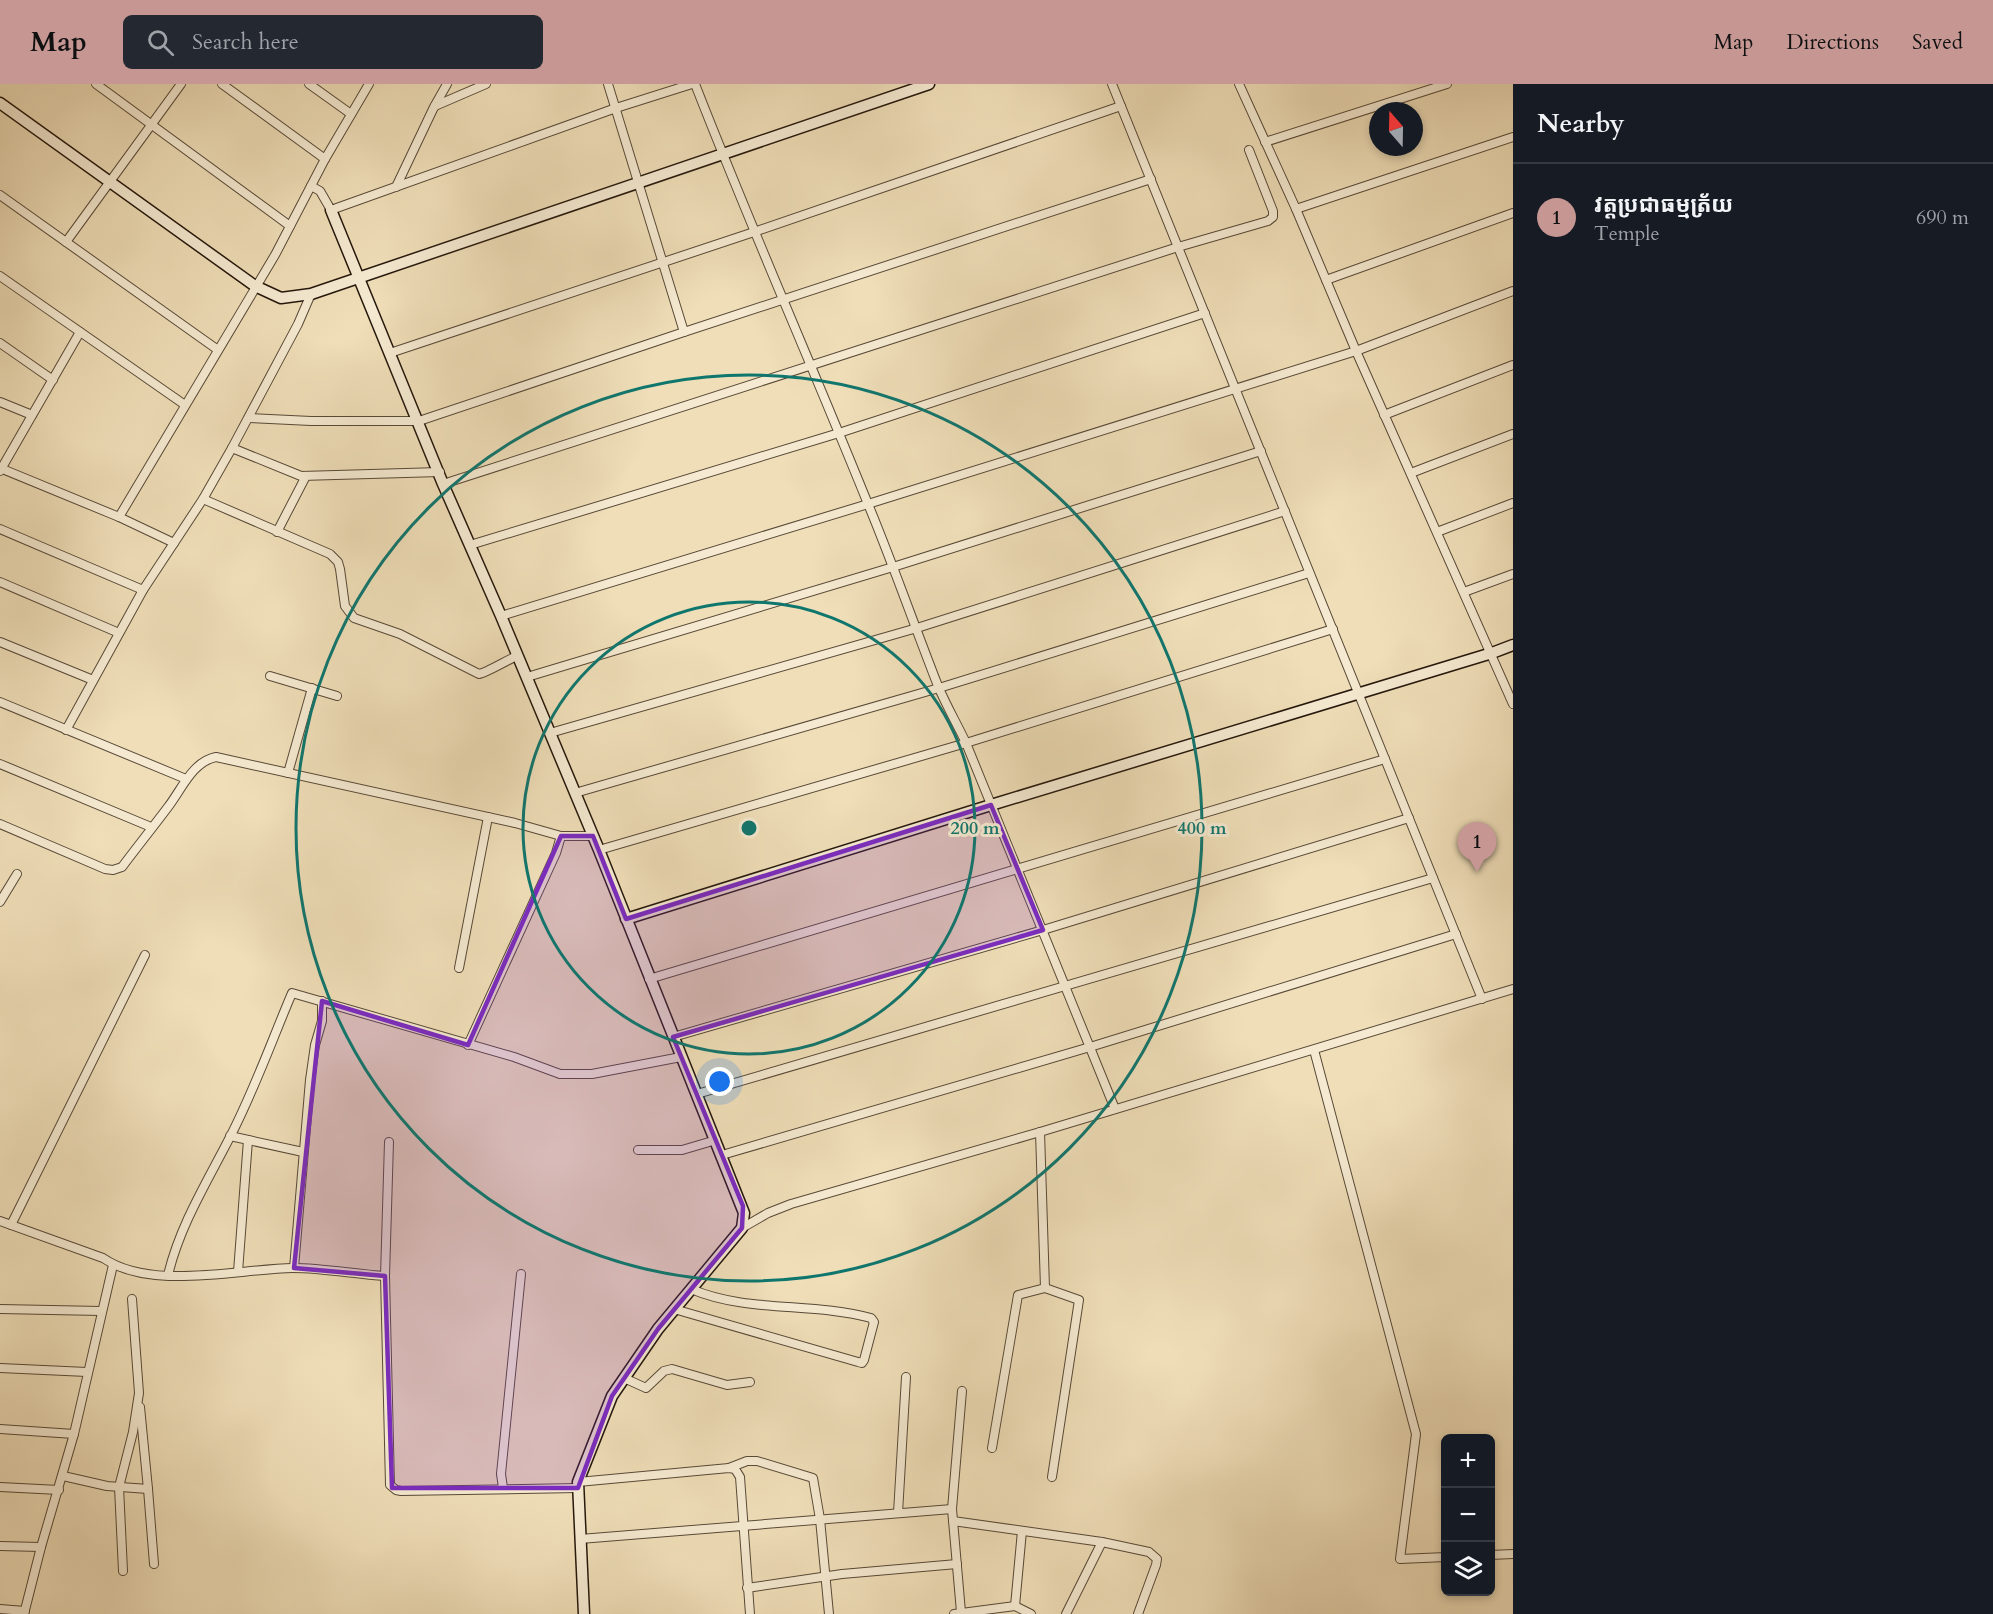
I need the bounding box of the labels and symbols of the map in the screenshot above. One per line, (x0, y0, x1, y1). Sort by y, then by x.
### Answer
north arrow (1369, 102, 1423, 156)
text: 200 m (950, 816, 1000, 841)
text: 400 m (1177, 816, 1227, 841)
centre of rings (739, 818, 759, 838)
pin: 1 (1458, 822, 1496, 872)
your location (705, 1067, 734, 1096)

